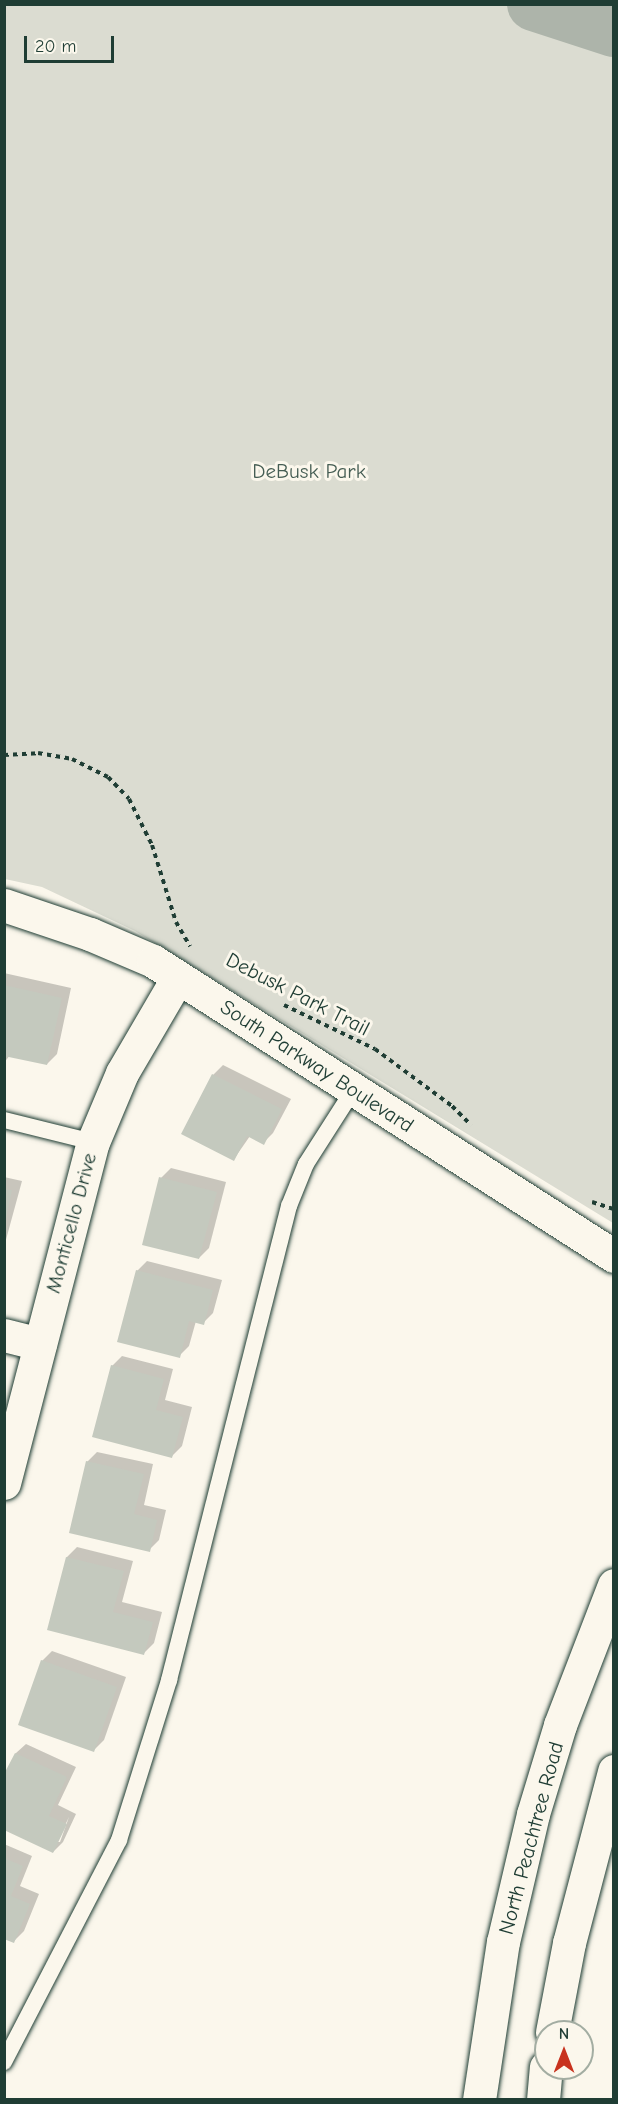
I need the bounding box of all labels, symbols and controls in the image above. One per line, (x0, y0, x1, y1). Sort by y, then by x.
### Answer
scale bar (27, 24, 117, 62)
text: 20 m (35, 36, 76, 57)
park label: DeBusk Park (252, 458, 366, 484)
street label: Debusk Park Trail (222, 947, 374, 1041)
street label: South Parkway Boulevard (216, 994, 418, 1138)
street label: Monticello Drive (40, 1150, 102, 1296)
street label: North Peachtree Road (493, 1739, 569, 1937)
north arrow (534, 2020, 594, 2080)
text: N (559, 2025, 569, 2043)

